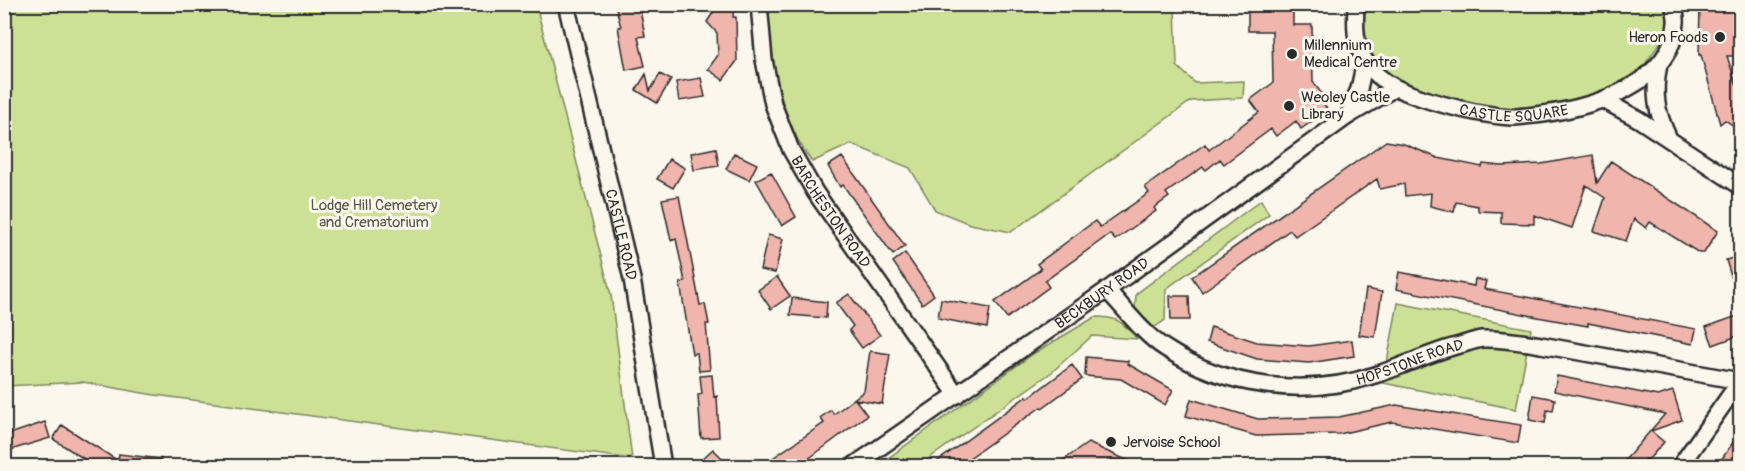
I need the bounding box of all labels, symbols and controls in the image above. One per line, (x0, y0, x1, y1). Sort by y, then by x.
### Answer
place label: Heron Foods (1629, 28, 1708, 47)
marker: Heron Foods (1713, 30, 1727, 44)
place label: Millennium Medical Centre (1304, 36, 1397, 72)
marker: Millennium Medical Centre (1285, 47, 1299, 61)
place label: Weoley Castle Library (1301, 88, 1390, 124)
marker: Weoley Castle Library (1282, 99, 1296, 113)
street label: CASTLE SQUARE (1458, 100, 1570, 127)
street label: BARCHESTON ROAD (787, 152, 875, 272)
street label: CASTLE ROAD (601, 187, 641, 282)
park label: Lodge Hill Cemetery and Crematorium (311, 196, 438, 232)
street label: BECKBURY ROAD (1051, 253, 1153, 333)
street label: HOPSTONE ROAD (1354, 335, 1465, 390)
place label: Jervoise School (1123, 433, 1221, 452)
marker: Jervoise School (1104, 435, 1118, 449)

